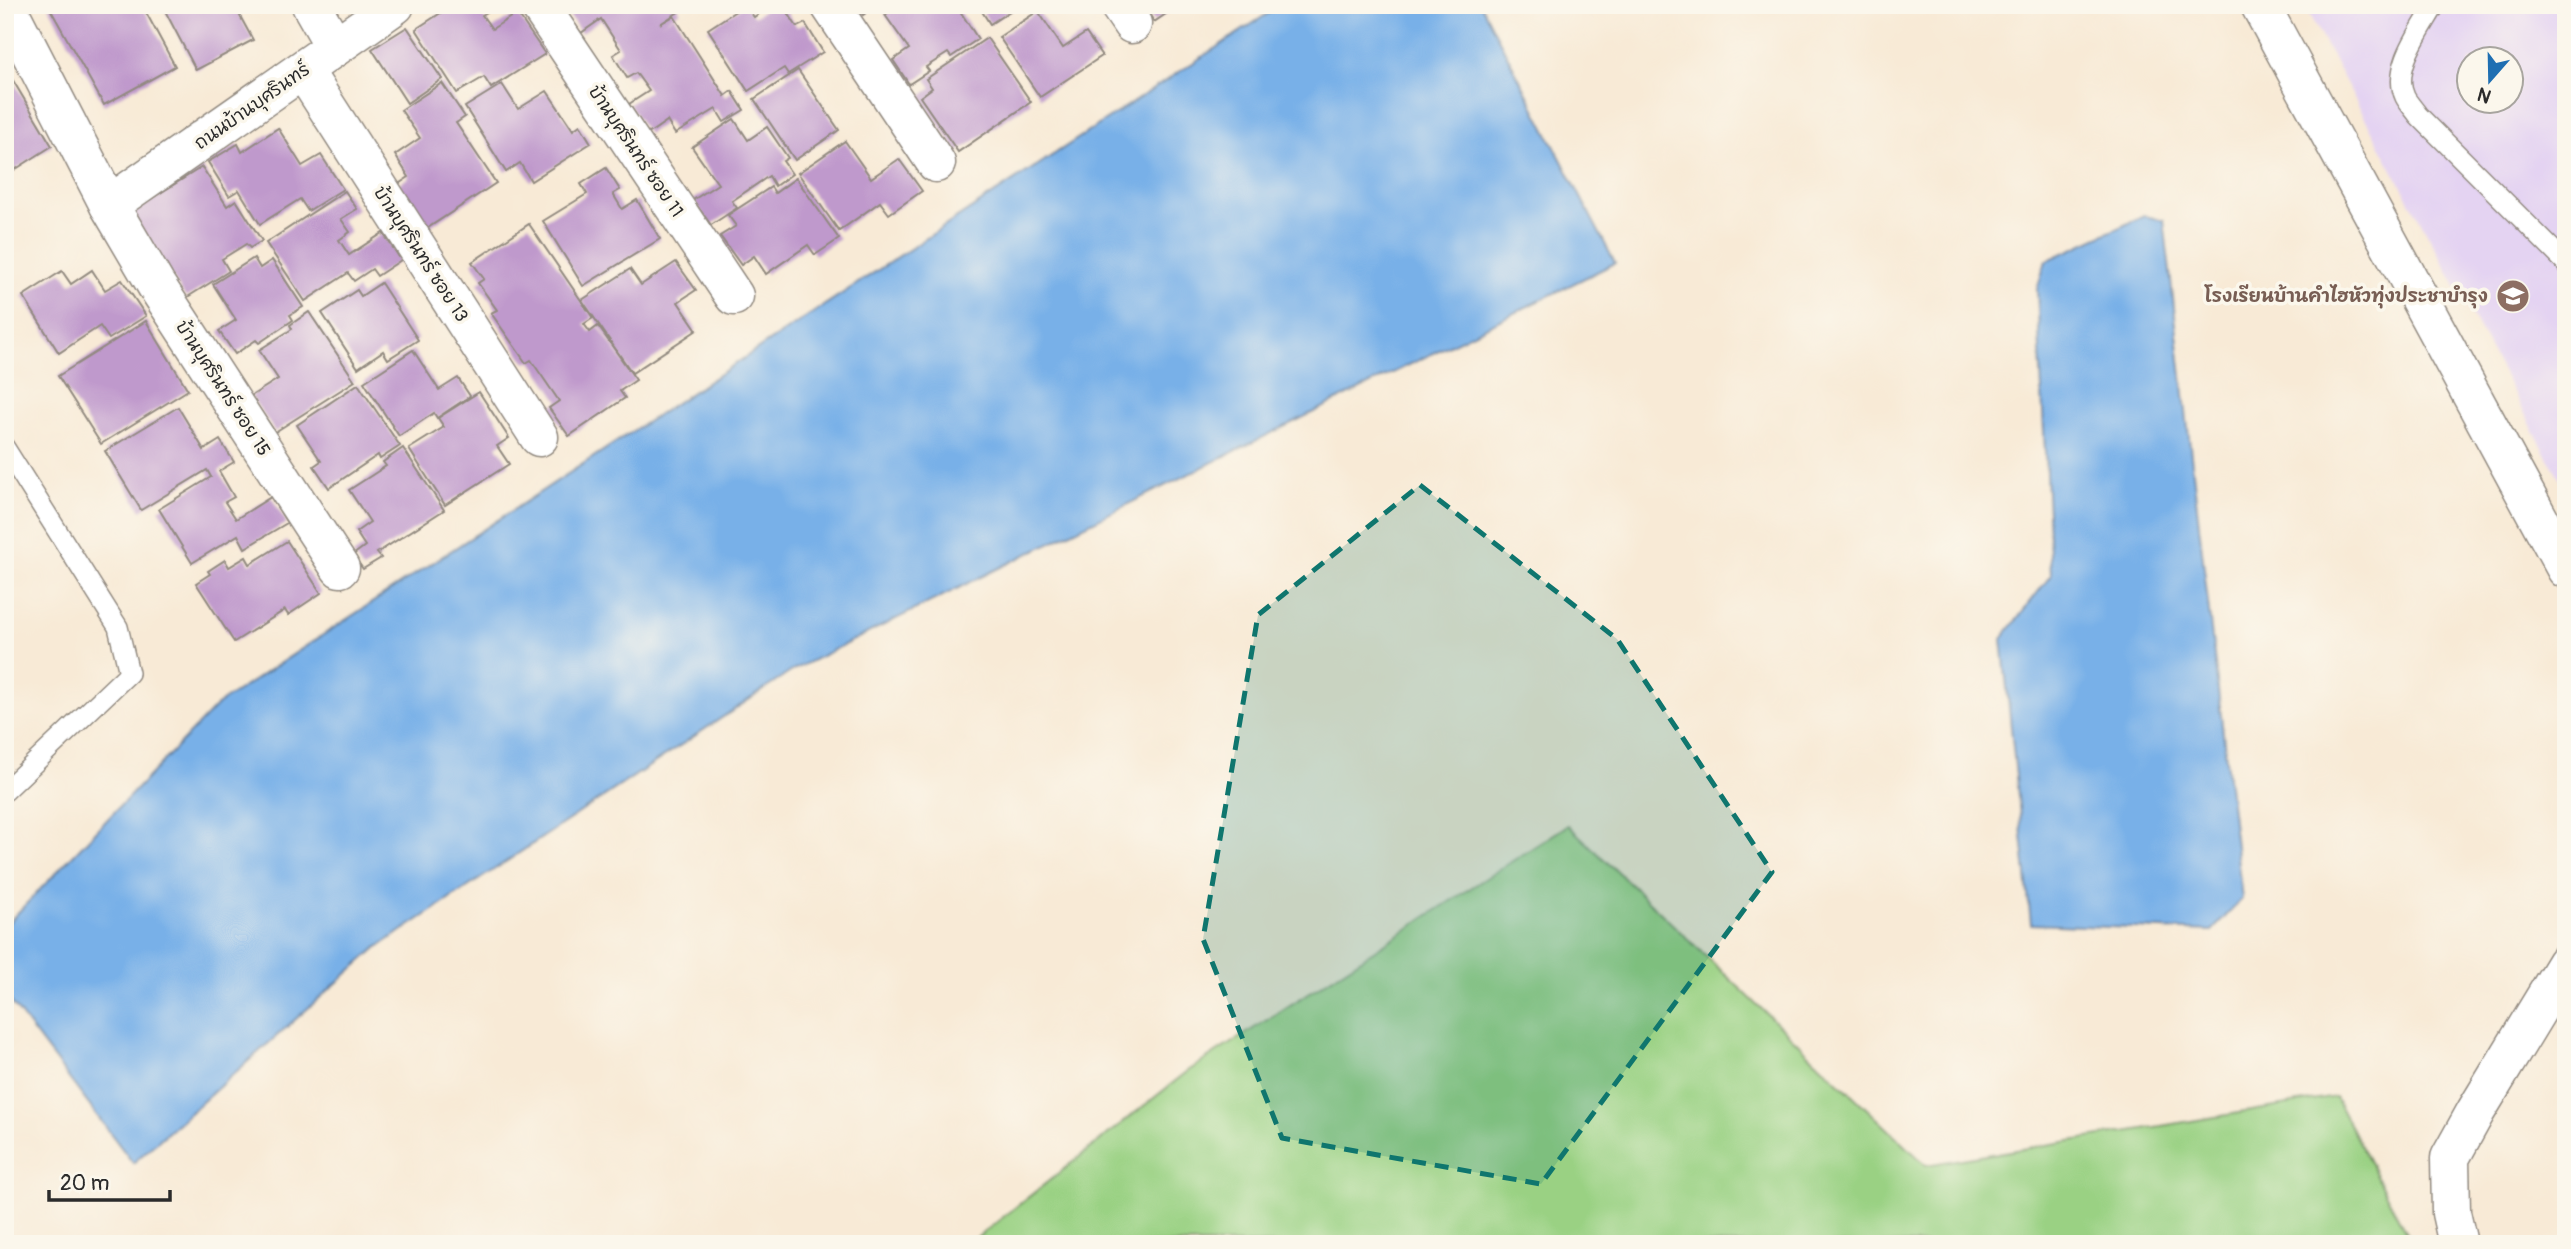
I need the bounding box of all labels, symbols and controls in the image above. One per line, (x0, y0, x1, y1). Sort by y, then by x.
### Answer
north arrow (2456, 46, 2526, 116)
street label: ถนนบ้านบุศรินทร์ (189, 56, 316, 156)
street label: บ้านบุศรินทร์ ซอย 11 (581, 80, 690, 223)
text: N (2474, 82, 2495, 109)
street label: บ้านบุศรินทร์ ซอย 13 (366, 181, 475, 328)
school or university icon: โรงเรียนบ้านคำไฮหัวทุ่งประชาบำรุง (2494, 277, 2532, 315)
place label: โรงเรียนบ้านคำไฮหัวทุ่งประชาบำรุง (2203, 284, 2488, 309)
street label: บ้านบุศรินทร์ ซอย 15 (169, 315, 277, 461)
scale bar (49, 1158, 170, 1202)
text: 20 m (60, 1170, 109, 1197)

